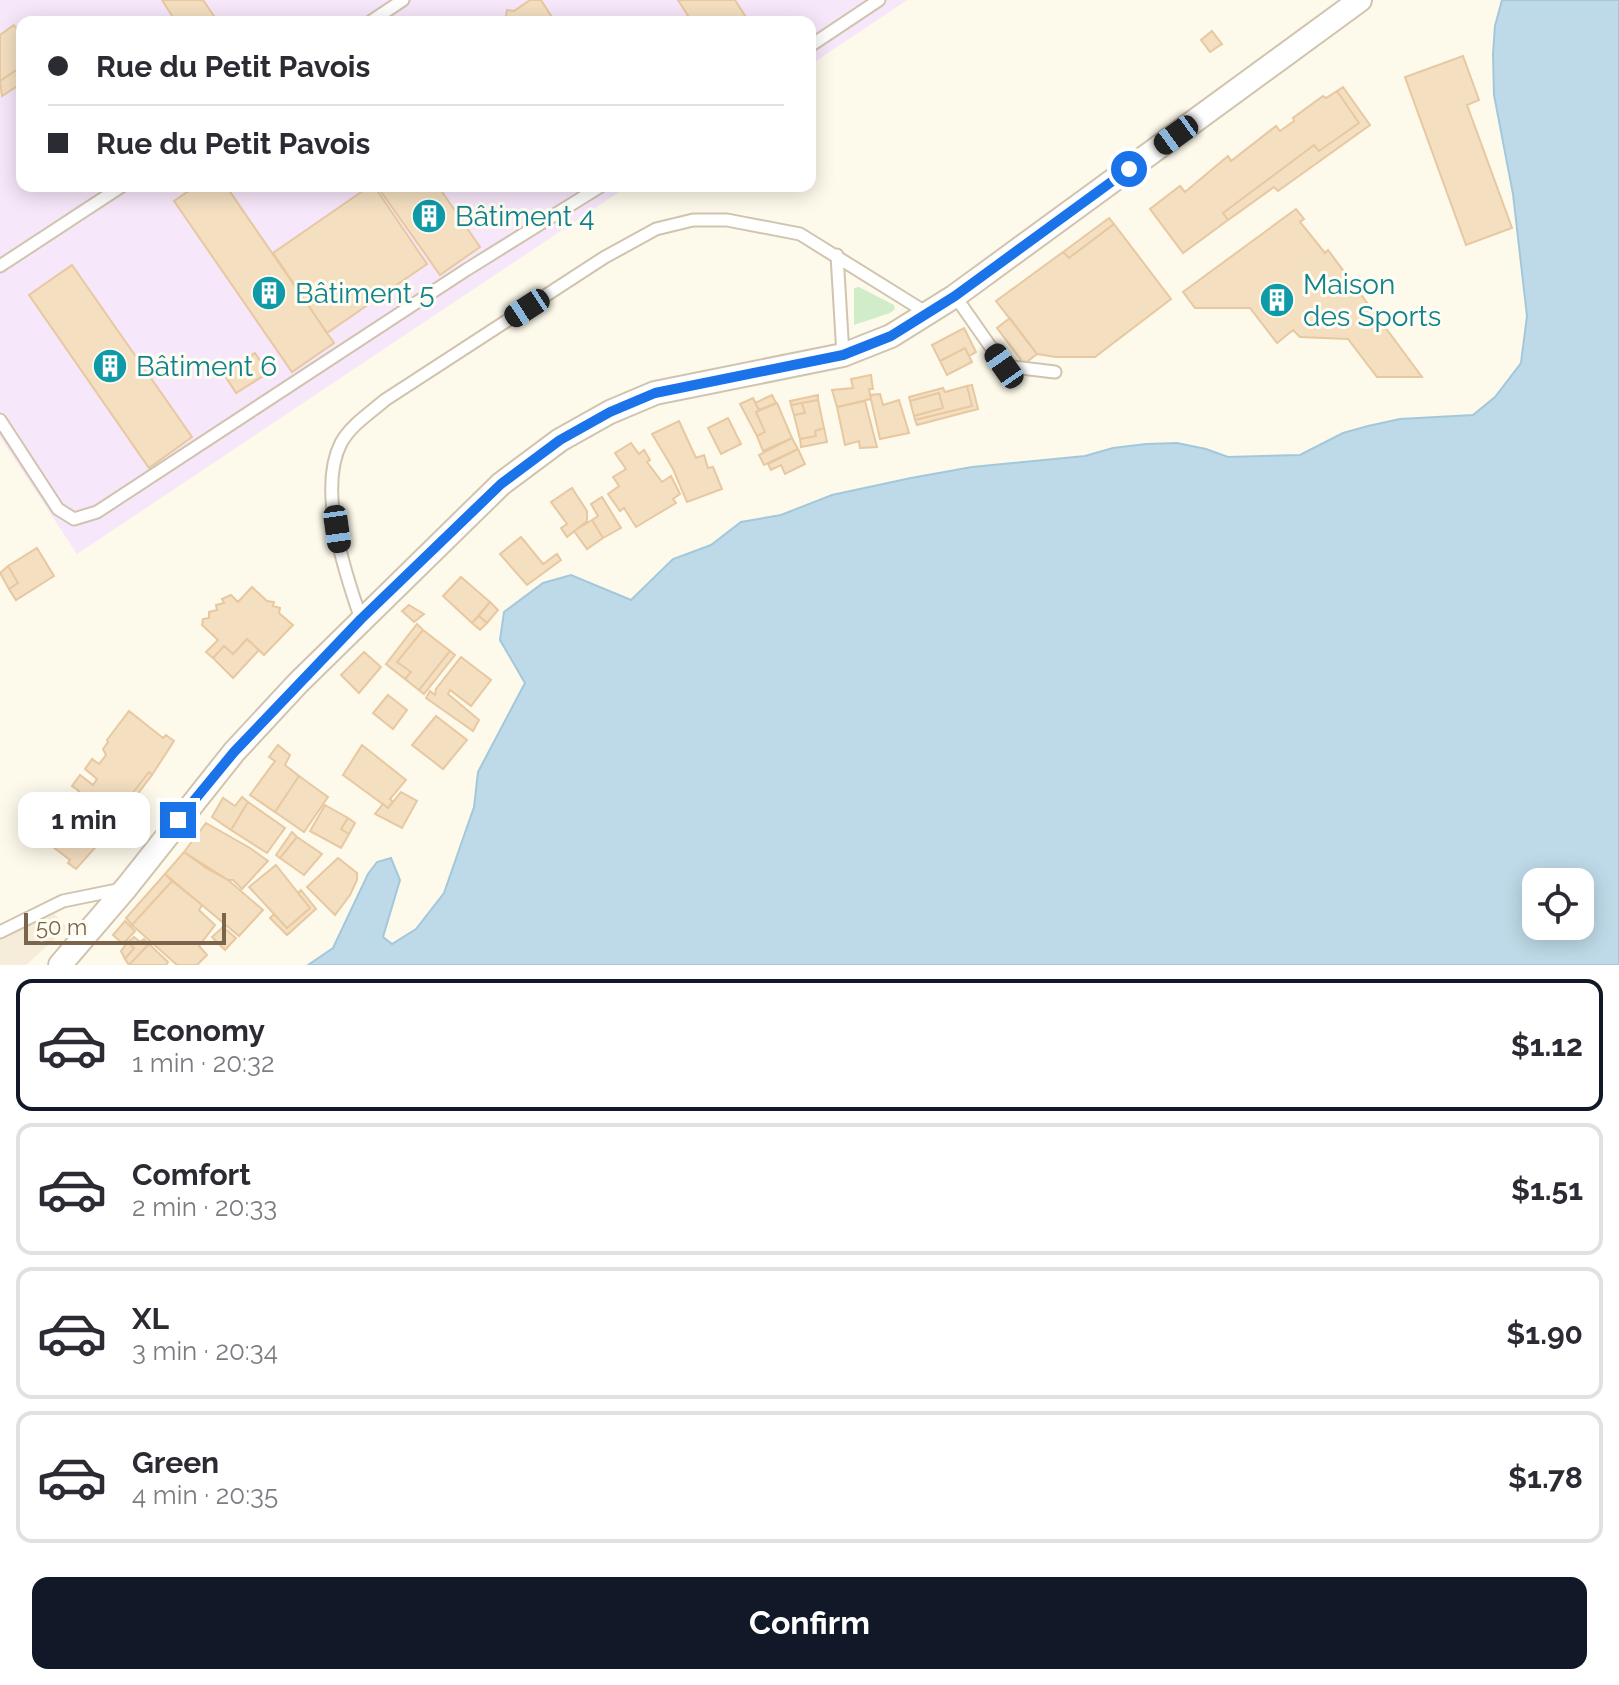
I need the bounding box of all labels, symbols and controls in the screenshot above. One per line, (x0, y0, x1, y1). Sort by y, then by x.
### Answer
text: Rue du Petit Pavois (96, 49, 370, 84)
car (1150, 111, 1202, 159)
text: Rue du Petit Pavois (96, 126, 370, 161)
route start (1111, 151, 1147, 187)
building icon: Bâtiment 4 (410, 197, 448, 235)
place label: Bâtiment 4 (455, 200, 594, 233)
place label: Maison des Sports (1303, 268, 1441, 333)
building icon: Bâtiment 5 (250, 274, 288, 312)
place label: Bâtiment 5 (295, 277, 434, 310)
building icon: Maison des Sports (1258, 281, 1296, 319)
car (500, 285, 554, 331)
car (980, 339, 1028, 393)
building icon: Bâtiment 6 (91, 347, 129, 385)
place label: Bâtiment 6 (136, 350, 277, 383)
car (322, 504, 352, 554)
callout: 1 min (18, 792, 150, 848)
route end (160, 802, 196, 838)
text: 1 min (51, 805, 117, 835)
map controls (1522, 868, 1594, 940)
button: locate (1522, 868, 1594, 940)
scale bar (24, 909, 226, 945)
text: 50 m (36, 914, 87, 940)
icon: car (36, 1009, 108, 1081)
text: Economy (132, 1013, 265, 1048)
text: $1.12 (1511, 1028, 1583, 1063)
text: 1 min · 20:32 (132, 1048, 274, 1078)
icon: car (36, 1153, 108, 1225)
text: Comfort (132, 1157, 251, 1192)
text: $1.51 (1511, 1172, 1583, 1207)
text: 2 min · 20:33 (132, 1192, 277, 1222)
icon: car (36, 1297, 108, 1369)
text: XL (132, 1301, 169, 1336)
text: $1.90 (1506, 1316, 1583, 1351)
text: 3 min · 20:34 (132, 1336, 278, 1366)
icon: car (36, 1441, 108, 1513)
text: Green (132, 1445, 219, 1480)
text: $1.78 (1508, 1460, 1583, 1495)
text: 4 min · 20:35 (132, 1480, 278, 1510)
button: Confirm (32, 1577, 1587, 1669)

